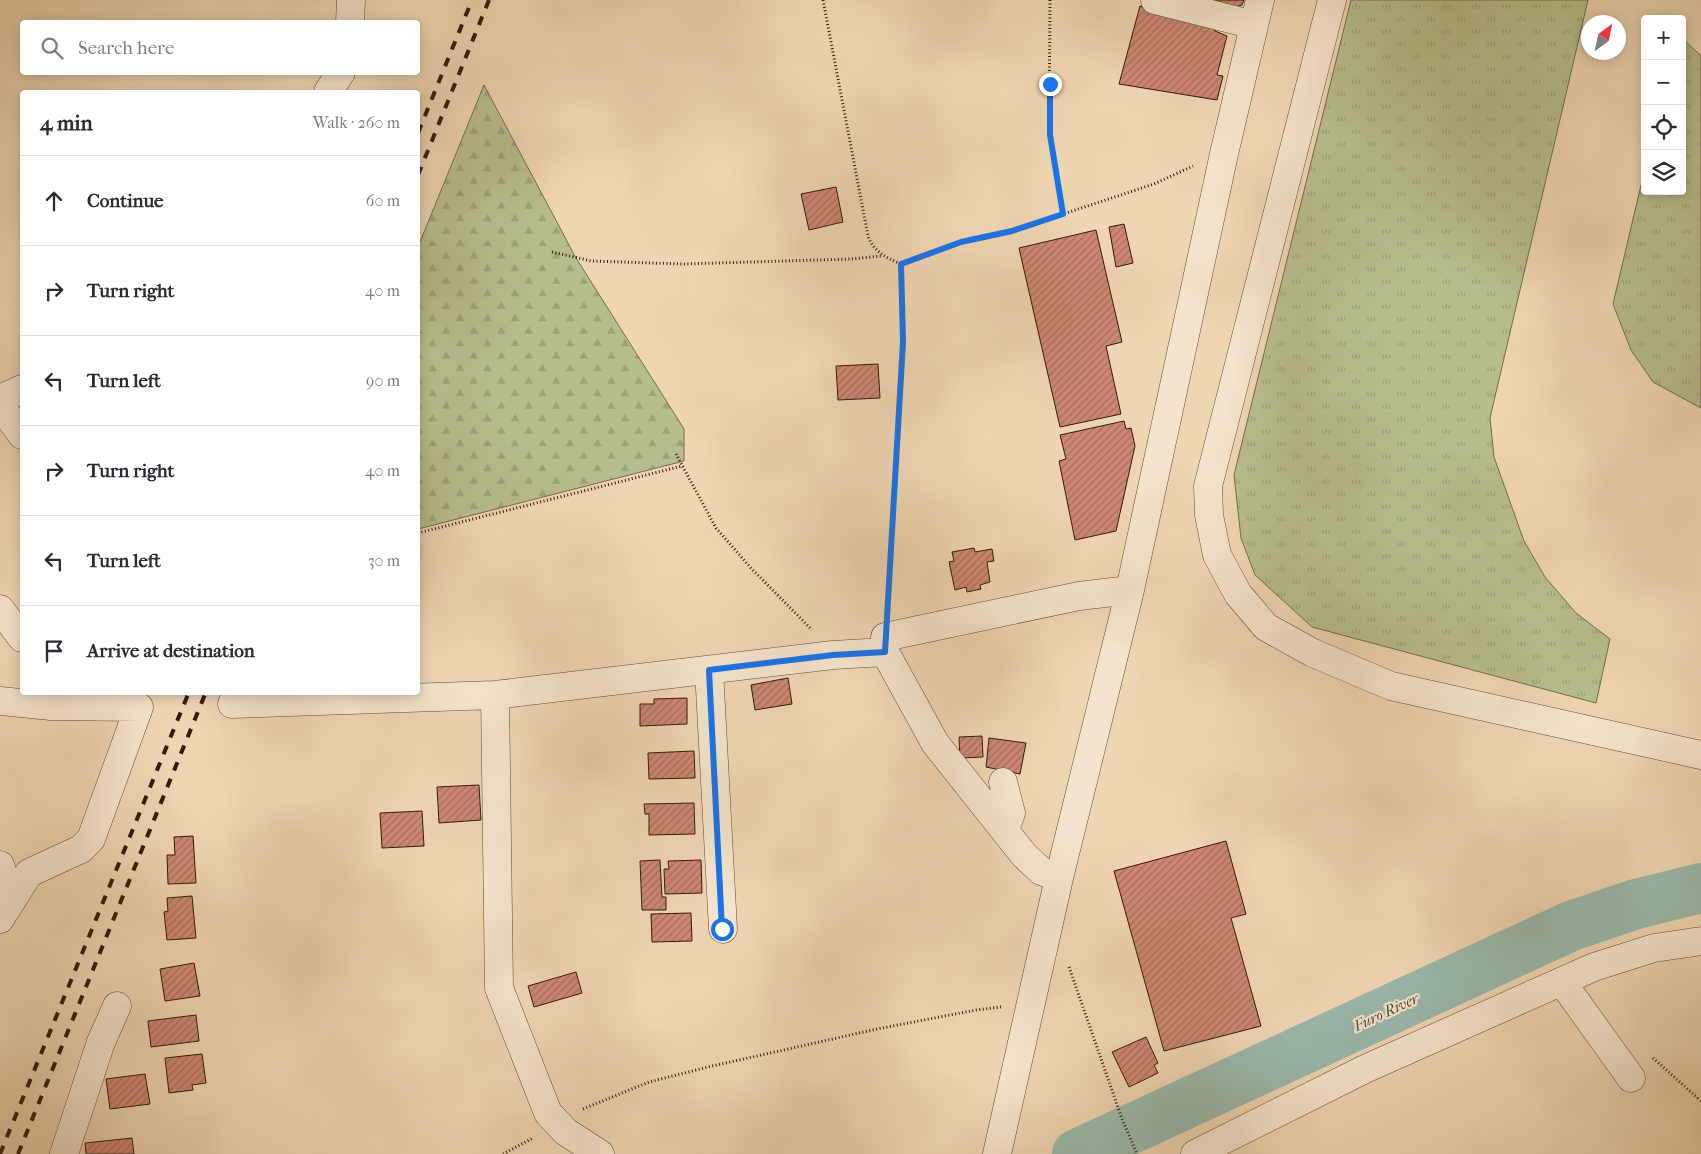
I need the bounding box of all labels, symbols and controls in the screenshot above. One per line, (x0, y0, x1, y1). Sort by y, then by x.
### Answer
north arrow (1581, 15, 1626, 60)
map controls (1641, 15, 1686, 195)
button: + (1641, 15, 1686, 60)
search box (20, 20, 420, 75)
icon: search (38, 34, 66, 62)
text: Search here (78, 37, 174, 59)
button: − (1641, 60, 1686, 105)
route end (1039, 73, 1062, 96)
button: locate (1641, 105, 1686, 150)
text: 4 min (40, 111, 93, 135)
text: Walk · 260 m (313, 113, 400, 132)
button: layers (1641, 150, 1686, 195)
icon: ahead (40, 187, 68, 215)
text: Continue (87, 190, 163, 212)
text: 60 m (366, 191, 400, 210)
icon: right (40, 277, 68, 305)
text: Turn right (87, 280, 174, 302)
text: 40 m (365, 281, 400, 300)
icon: left (40, 367, 68, 395)
text: Turn left (87, 370, 161, 392)
text: 90 m (366, 371, 400, 390)
icon: right (40, 457, 68, 485)
text: Turn right (87, 460, 174, 482)
text: 40 m (365, 461, 400, 480)
icon: left (40, 547, 68, 575)
text: Turn left (87, 550, 161, 572)
text: 30 m (368, 551, 400, 570)
icon: arrive (40, 637, 68, 665)
text: Arrive at destination (87, 640, 255, 662)
route start (711, 918, 734, 941)
water label: Furo River (1350, 989, 1422, 1035)

